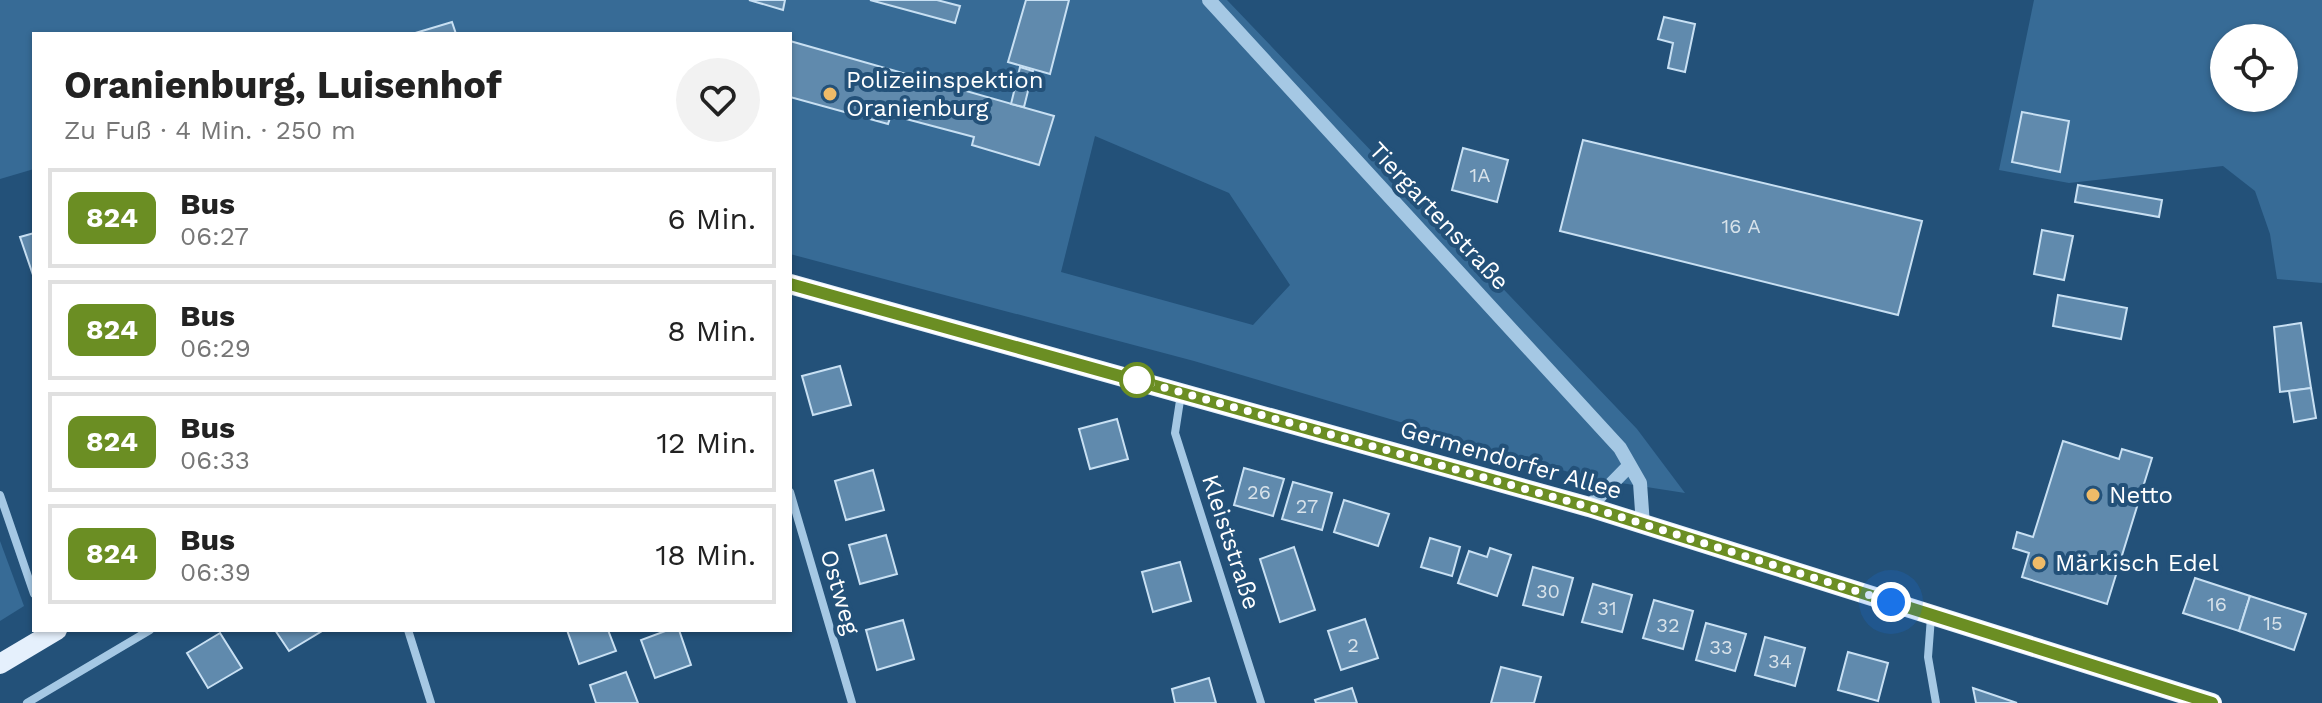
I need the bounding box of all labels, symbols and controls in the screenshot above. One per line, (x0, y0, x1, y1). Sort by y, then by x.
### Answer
map controls (2210, 24, 2298, 112)
button: locate (2210, 24, 2298, 112)
button: heart (676, 58, 760, 142)
text: Oranienburg, Luisenhof (64, 63, 502, 107)
place label: Polizeiinspektion Oranienburg (846, 66, 1044, 122)
marker: Polizeiinspektion Oranienburg (821, 85, 839, 103)
text: Zu Fuß · 4 Min. · 250 m (64, 115, 356, 145)
street label: Tiergartenstraße (1363, 136, 1515, 296)
house number: 1A (1470, 163, 1491, 187)
text: Bus (180, 186, 235, 221)
text: 824 (86, 201, 138, 234)
text: 6 Min. (667, 201, 756, 236)
house number: 16 A (1721, 214, 1761, 238)
text: 06:27 (180, 221, 249, 251)
text: Bus (180, 298, 235, 333)
text: 824 (86, 313, 138, 346)
text: 8 Min. (667, 313, 756, 348)
text: 06:29 (180, 333, 251, 363)
unlabelled marker (1120, 363, 1154, 397)
text: Bus (180, 410, 235, 445)
street label: Germendorfer Allee (1397, 415, 1625, 505)
text: 824 (86, 425, 138, 458)
text: 12 Min. (656, 425, 756, 460)
text: 06:33 (180, 445, 250, 475)
street label: Kleiststraße (1196, 471, 1266, 613)
house number: 26 (1247, 480, 1271, 504)
place label: Netto (2109, 481, 2173, 509)
marker: Netto (2084, 486, 2102, 504)
house number: 27 (1296, 494, 1318, 518)
text: Bus (180, 522, 235, 557)
text: 824 (86, 537, 138, 570)
text: 18 Min. (655, 537, 756, 572)
street label: Ostweg (815, 546, 866, 638)
place label: Märkisch Edel (2055, 549, 2220, 577)
marker: Märkisch Edel (2030, 554, 2048, 572)
text: 06:39 (180, 557, 251, 587)
house number: 30 (1536, 579, 1560, 603)
your location (1871, 582, 1911, 622)
house number: 16 (2207, 592, 2227, 616)
house number: 31 (1597, 596, 1617, 620)
house number: 15 (2263, 611, 2283, 635)
house number: 32 (1656, 613, 1680, 637)
house number: 2 (1347, 633, 1359, 657)
house number: 33 (1709, 635, 1733, 659)
house number: 34 (1768, 649, 1792, 673)

